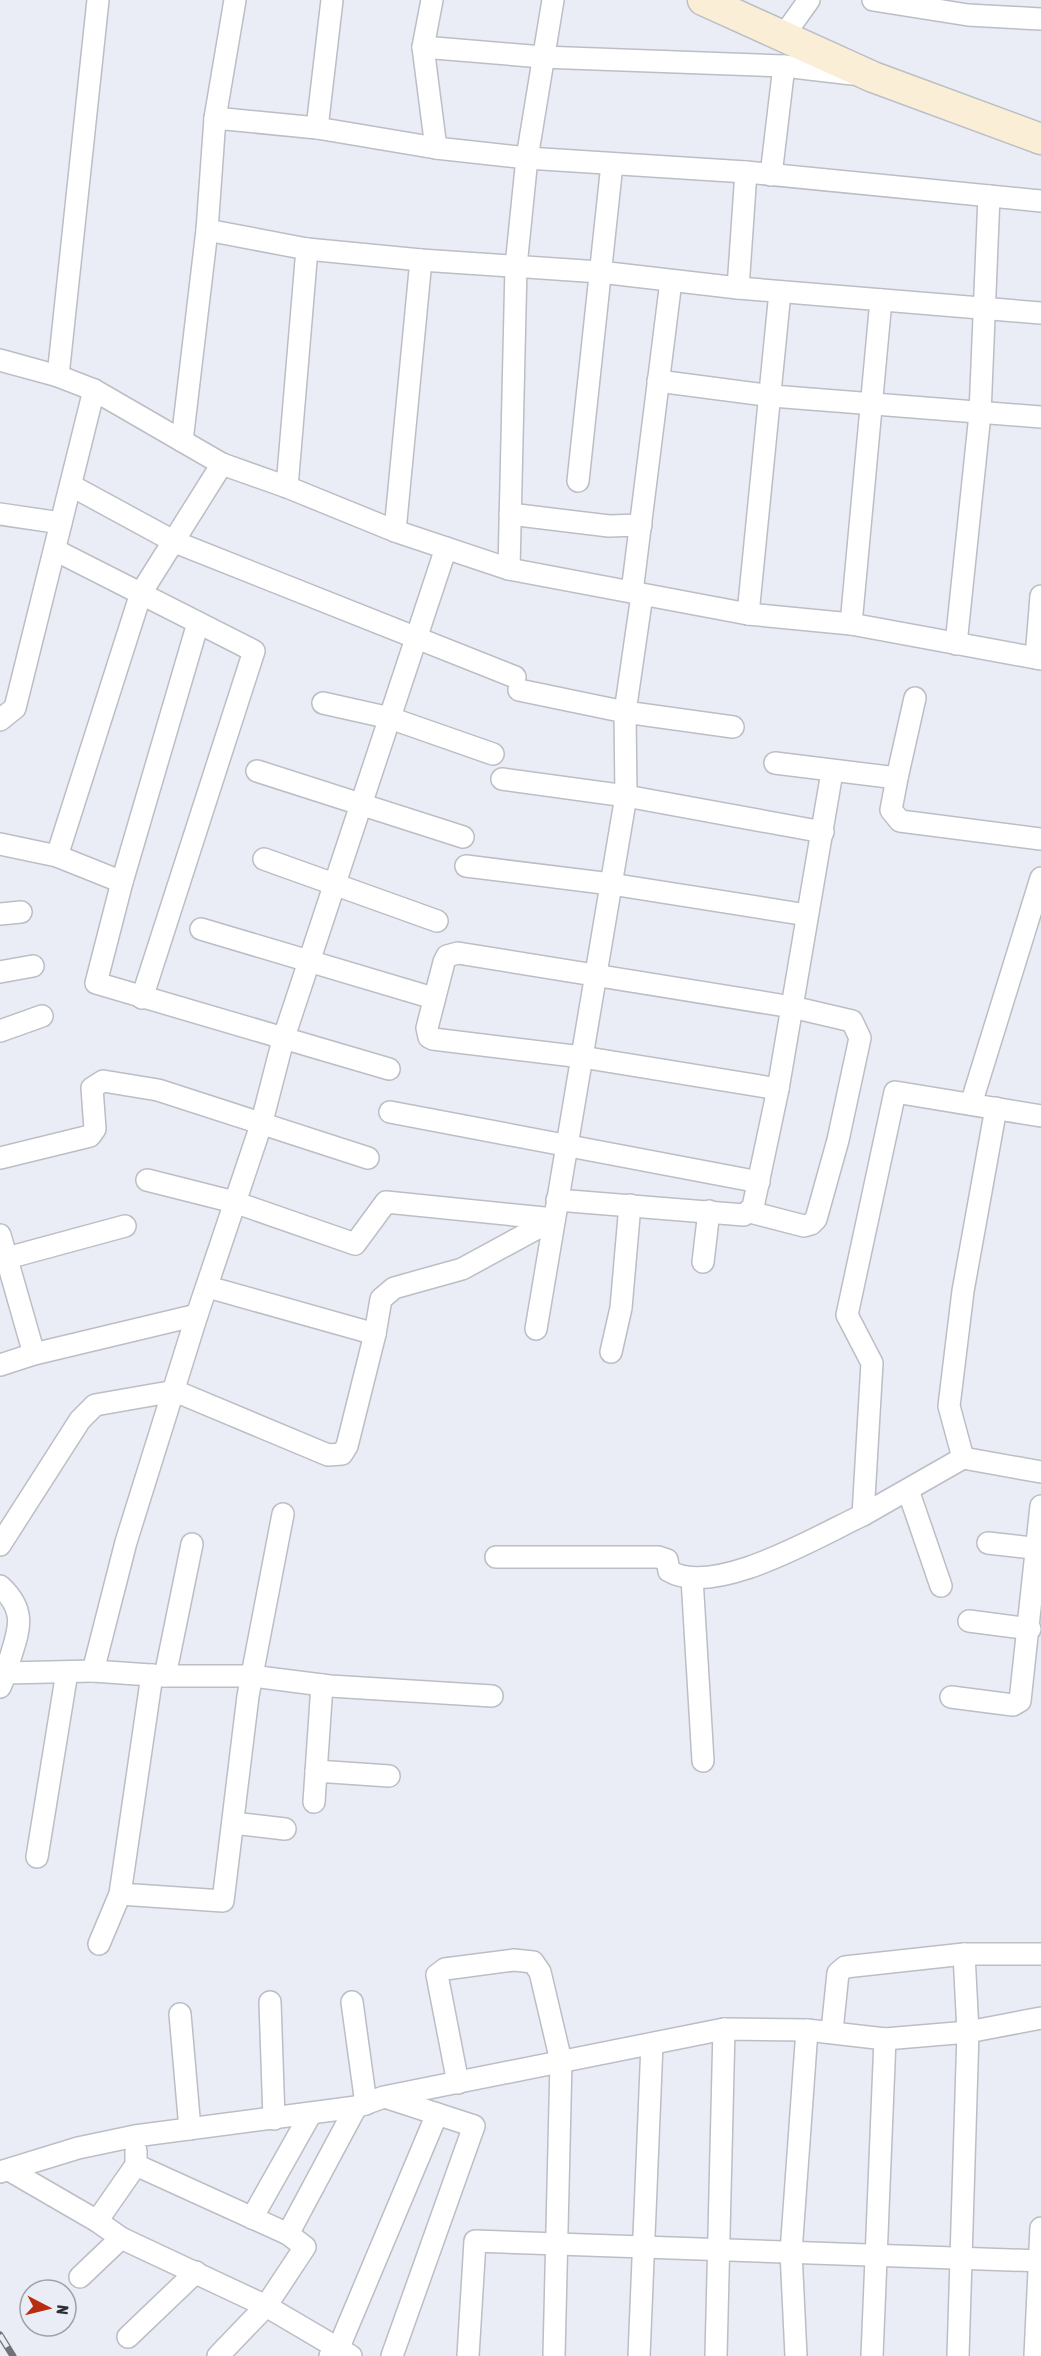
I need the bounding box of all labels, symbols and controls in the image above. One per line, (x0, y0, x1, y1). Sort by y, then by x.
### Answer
north arrow (18, 2278, 78, 2338)
text: N (53, 2304, 72, 2316)

